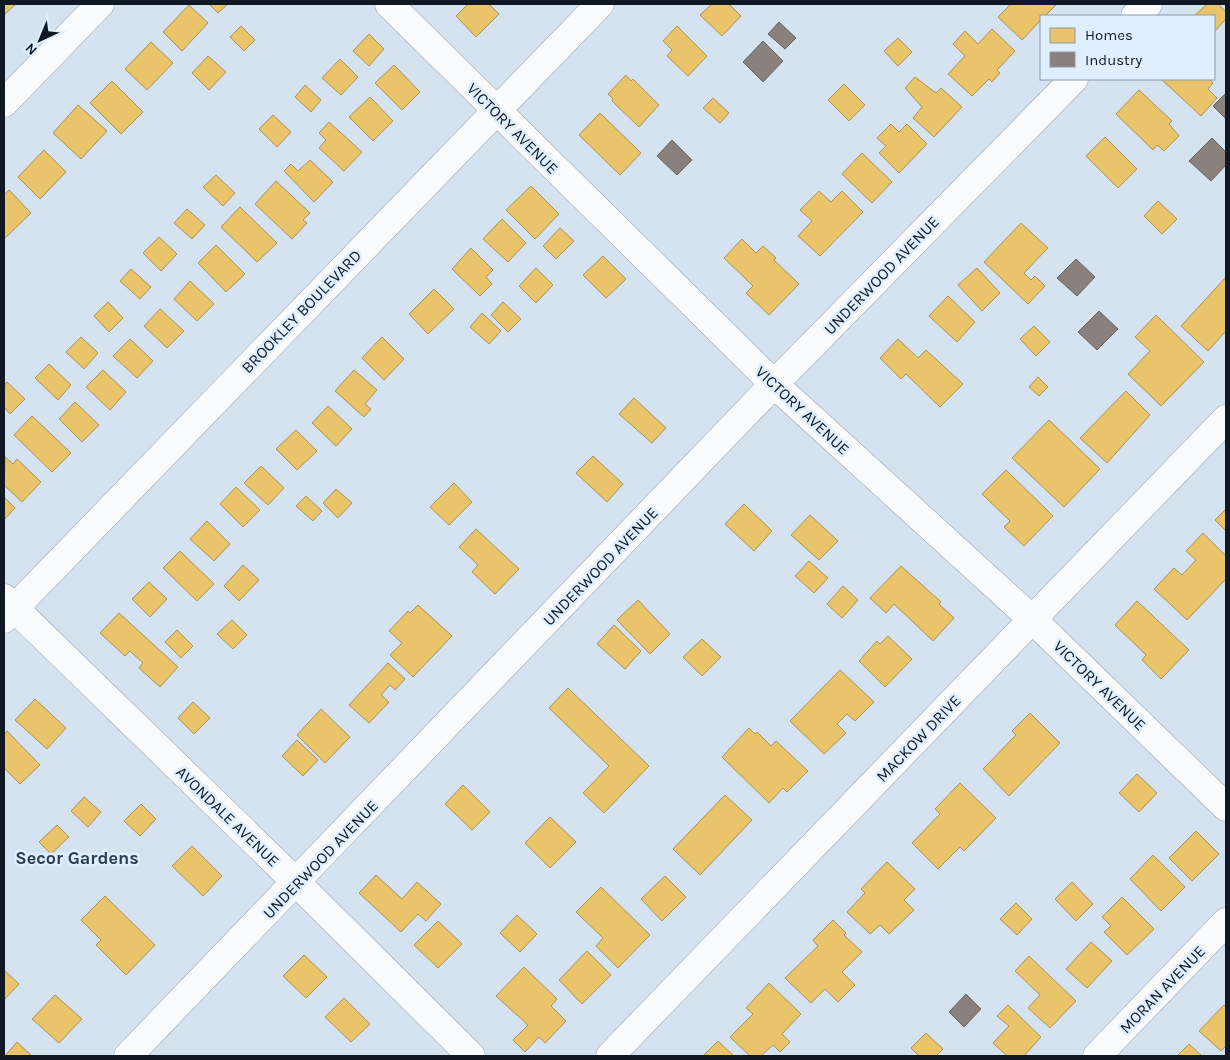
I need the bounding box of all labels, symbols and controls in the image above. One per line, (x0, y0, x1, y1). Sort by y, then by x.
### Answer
north arrow (15, 15, 65, 65)
legend (1040, 15, 1215, 80)
text: Homes (1085, 26, 1133, 44)
text: N (22, 39, 41, 59)
text: Industry (1085, 51, 1142, 69)
street label: VICTORY AVENUE (463, 79, 562, 178)
street label: UNDERWOOD AVENUE (820, 212, 943, 338)
street label: BROOKLEY BOULEVARD (237, 246, 365, 377)
street label: VICTORY AVENUE (752, 362, 853, 459)
street label: UNDERWOOD AVENUE (539, 503, 662, 629)
street label: VICTORY AVENUE (1049, 636, 1150, 734)
street label: MACKOW DRIVE (872, 691, 965, 786)
street label: AVONDALE AVENUE (172, 762, 283, 870)
street label: UNDERWOOD AVENUE (259, 796, 382, 922)
district label: Secor Gardens (15, 847, 139, 869)
street label: MORAN AVENUE (1116, 941, 1209, 1037)

